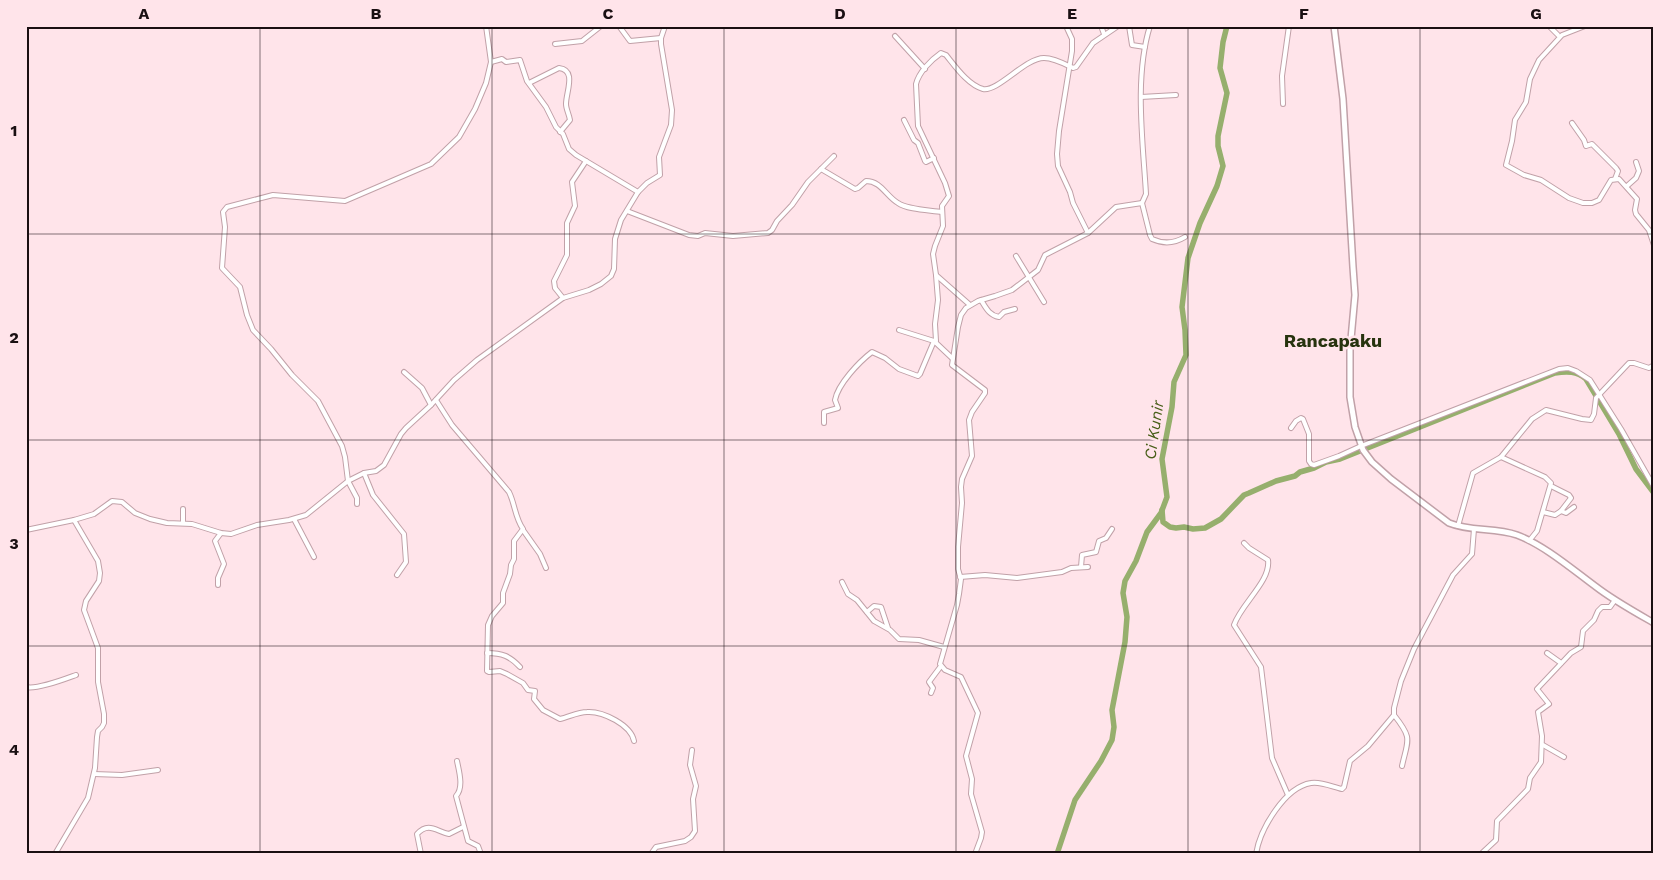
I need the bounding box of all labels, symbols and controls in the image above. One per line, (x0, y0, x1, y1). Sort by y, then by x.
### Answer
text: A (139, 4, 150, 23)
text: B (371, 4, 382, 23)
text: C (603, 4, 614, 23)
text: D (834, 4, 846, 23)
text: E (1067, 4, 1077, 23)
text: F (1299, 4, 1309, 23)
text: G (1530, 4, 1542, 23)
text: 1 (11, 121, 17, 140)
text: 2 (9, 328, 19, 347)
district label: Rancapaku (1284, 330, 1382, 351)
water label: Ci Kunir (1140, 398, 1168, 461)
text: 3 (9, 534, 19, 553)
text: 4 (9, 740, 19, 759)

